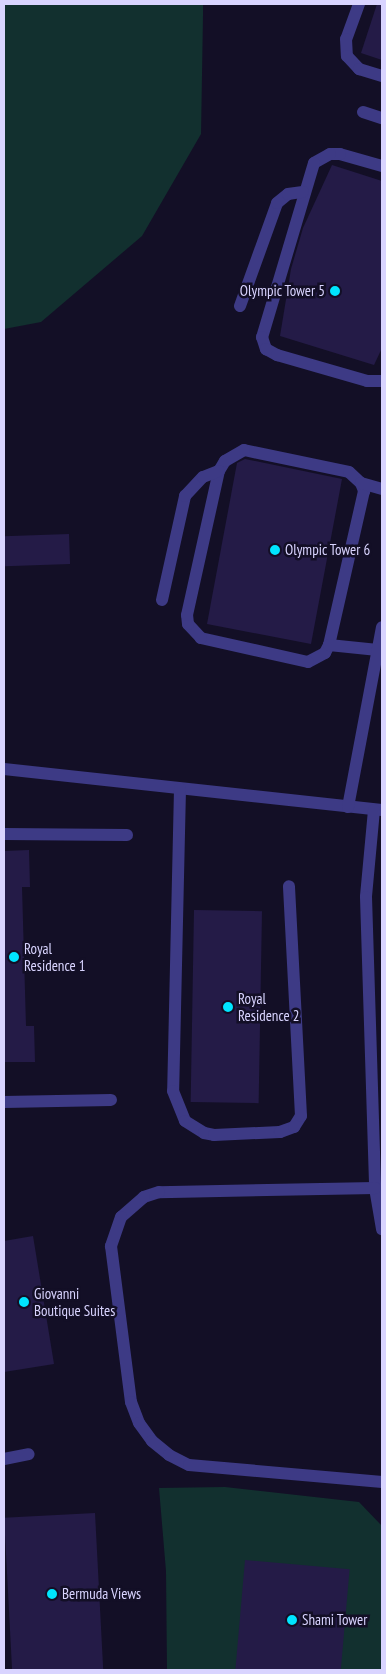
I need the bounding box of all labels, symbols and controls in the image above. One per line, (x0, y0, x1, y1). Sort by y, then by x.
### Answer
place label: Olympic Tower 5 (239, 282, 325, 300)
marker: Olympic Tower 5 (329, 285, 341, 297)
place label: Olympic Tower 6 (285, 541, 371, 559)
marker: Olympic Tower 6 (269, 544, 281, 556)
place label: Royal Residence 1 (24, 939, 86, 974)
marker: Royal Residence 1 (8, 951, 20, 963)
place label: Royal Residence 2 (238, 989, 300, 1024)
marker: Royal Residence 2 (222, 1001, 234, 1013)
place label: Giovanni Boutique Suites (34, 1284, 115, 1319)
marker: Giovanni Boutique Suites (18, 1296, 30, 1308)
place label: Bermuda Views (62, 1585, 142, 1603)
marker: Bermuda Views (46, 1588, 58, 1600)
place label: Shami Tower (302, 1611, 368, 1629)
marker: Shami Tower (286, 1614, 298, 1626)

